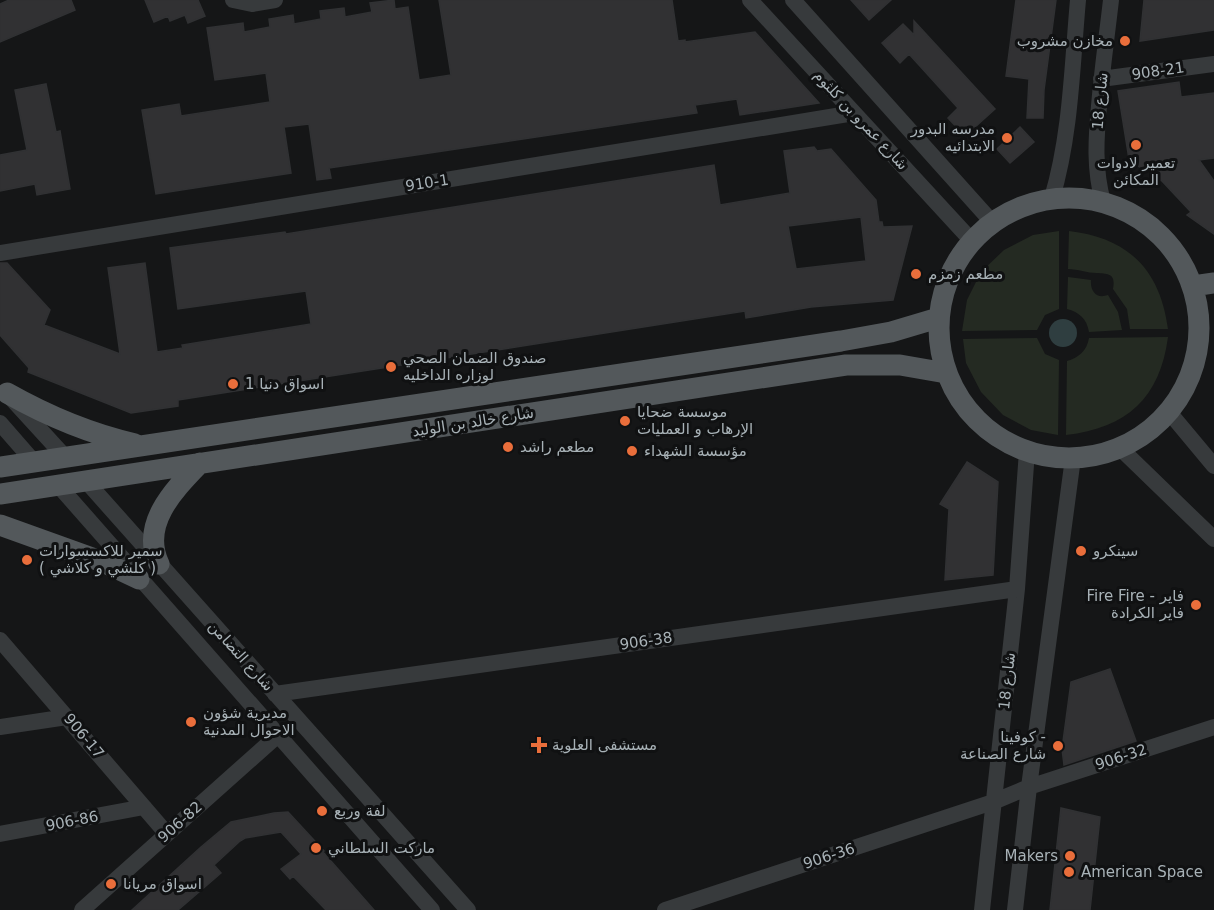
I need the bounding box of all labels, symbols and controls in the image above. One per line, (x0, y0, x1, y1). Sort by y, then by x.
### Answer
place label: مخازن مشروب (1017, 32, 1113, 50)
marker: مخازن مشروب (1118, 34, 1132, 48)
street label: 908-21 (1130, 58, 1186, 84)
street label: شارع عمرو بن كلثوم (810, 66, 912, 174)
street label: شارع 18 (1089, 72, 1111, 130)
place label: مدرسه البدور الابتدائيه (910, 120, 995, 155)
marker: مدرسه البدور الابتدائيه (1000, 131, 1014, 145)
marker: تعمير لادوات المكائن (1129, 138, 1143, 152)
place label: تعمير لادوات المكائن (1097, 154, 1175, 189)
street label: 910-1 (404, 171, 450, 195)
place label: مطعم زمزم (928, 265, 1003, 283)
marker: مطعم زمزم (909, 267, 923, 281)
place label: صندوق الضمان الصحي لوزاره الداخليه (403, 349, 547, 384)
marker: صندوق الضمان الصحي لوزاره الداخليه (384, 360, 398, 374)
place label: اسواق دنيا 1 (245, 375, 324, 393)
marker: اسواق دنيا 1 (226, 377, 240, 391)
street label: شارع خالد بن الوليد (411, 403, 535, 441)
place label: موسسة ضحايا الإرهاب و العمليات (637, 403, 753, 438)
marker: موسسة ضحايا الإرهاب و العمليات (618, 414, 632, 428)
place label: مطعم راشد (520, 438, 594, 456)
marker: مطعم راشد (501, 440, 515, 454)
place label: مؤسسة الشهداء (644, 442, 747, 460)
marker: مؤسسة الشهداء (625, 444, 639, 458)
place label: سمير للاكسسوارات ( كلشي و كلاشي ) (39, 542, 163, 578)
place label: سينكرو (1092, 542, 1138, 560)
marker: سينكرو (1074, 544, 1088, 558)
marker: سمير للاكسسوارات ( كلشي و كلاشي ) (20, 553, 34, 567)
place label: Fire Fire - فاير فاير الكرادة (1087, 587, 1184, 622)
marker: Fire Fire - فاير فاير الكرادة (1189, 598, 1203, 612)
street label: شارع التضامن (205, 617, 277, 695)
street label: 906-38 (618, 628, 674, 654)
street label: شارع 18 (995, 652, 1019, 710)
place label: مديرية شؤون الاحوال المدنية (203, 704, 295, 739)
street label: 906-17 (60, 710, 108, 762)
marker: مديرية شؤون الاحوال المدنية (184, 715, 198, 729)
place label: كوفينا - شارع الصناعة (960, 728, 1046, 763)
marker: مستشفى العلوية (530, 736, 548, 754)
place label: مستشفى العلوية (552, 736, 657, 754)
marker: كوفينا - شارع الصناعة (1051, 739, 1065, 753)
street label: 906-32 (1093, 740, 1149, 774)
street label: 906-82 (154, 798, 206, 846)
place label: لفة وربع (334, 802, 386, 820)
marker: لفة وربع (315, 804, 329, 818)
street label: 906-86 (44, 807, 100, 835)
place label: ماركت السلطاني (328, 839, 435, 858)
street label: 906-36 (801, 839, 857, 873)
marker: ماركت السلطاني (309, 841, 323, 855)
place label: Makers (1005, 847, 1058, 865)
marker: Makers (1063, 849, 1077, 863)
place label: American Space (1081, 863, 1203, 881)
marker: American Space (1062, 865, 1076, 879)
place label: اسواق مريانا (123, 875, 202, 893)
marker: اسواق مريانا (104, 877, 118, 891)

